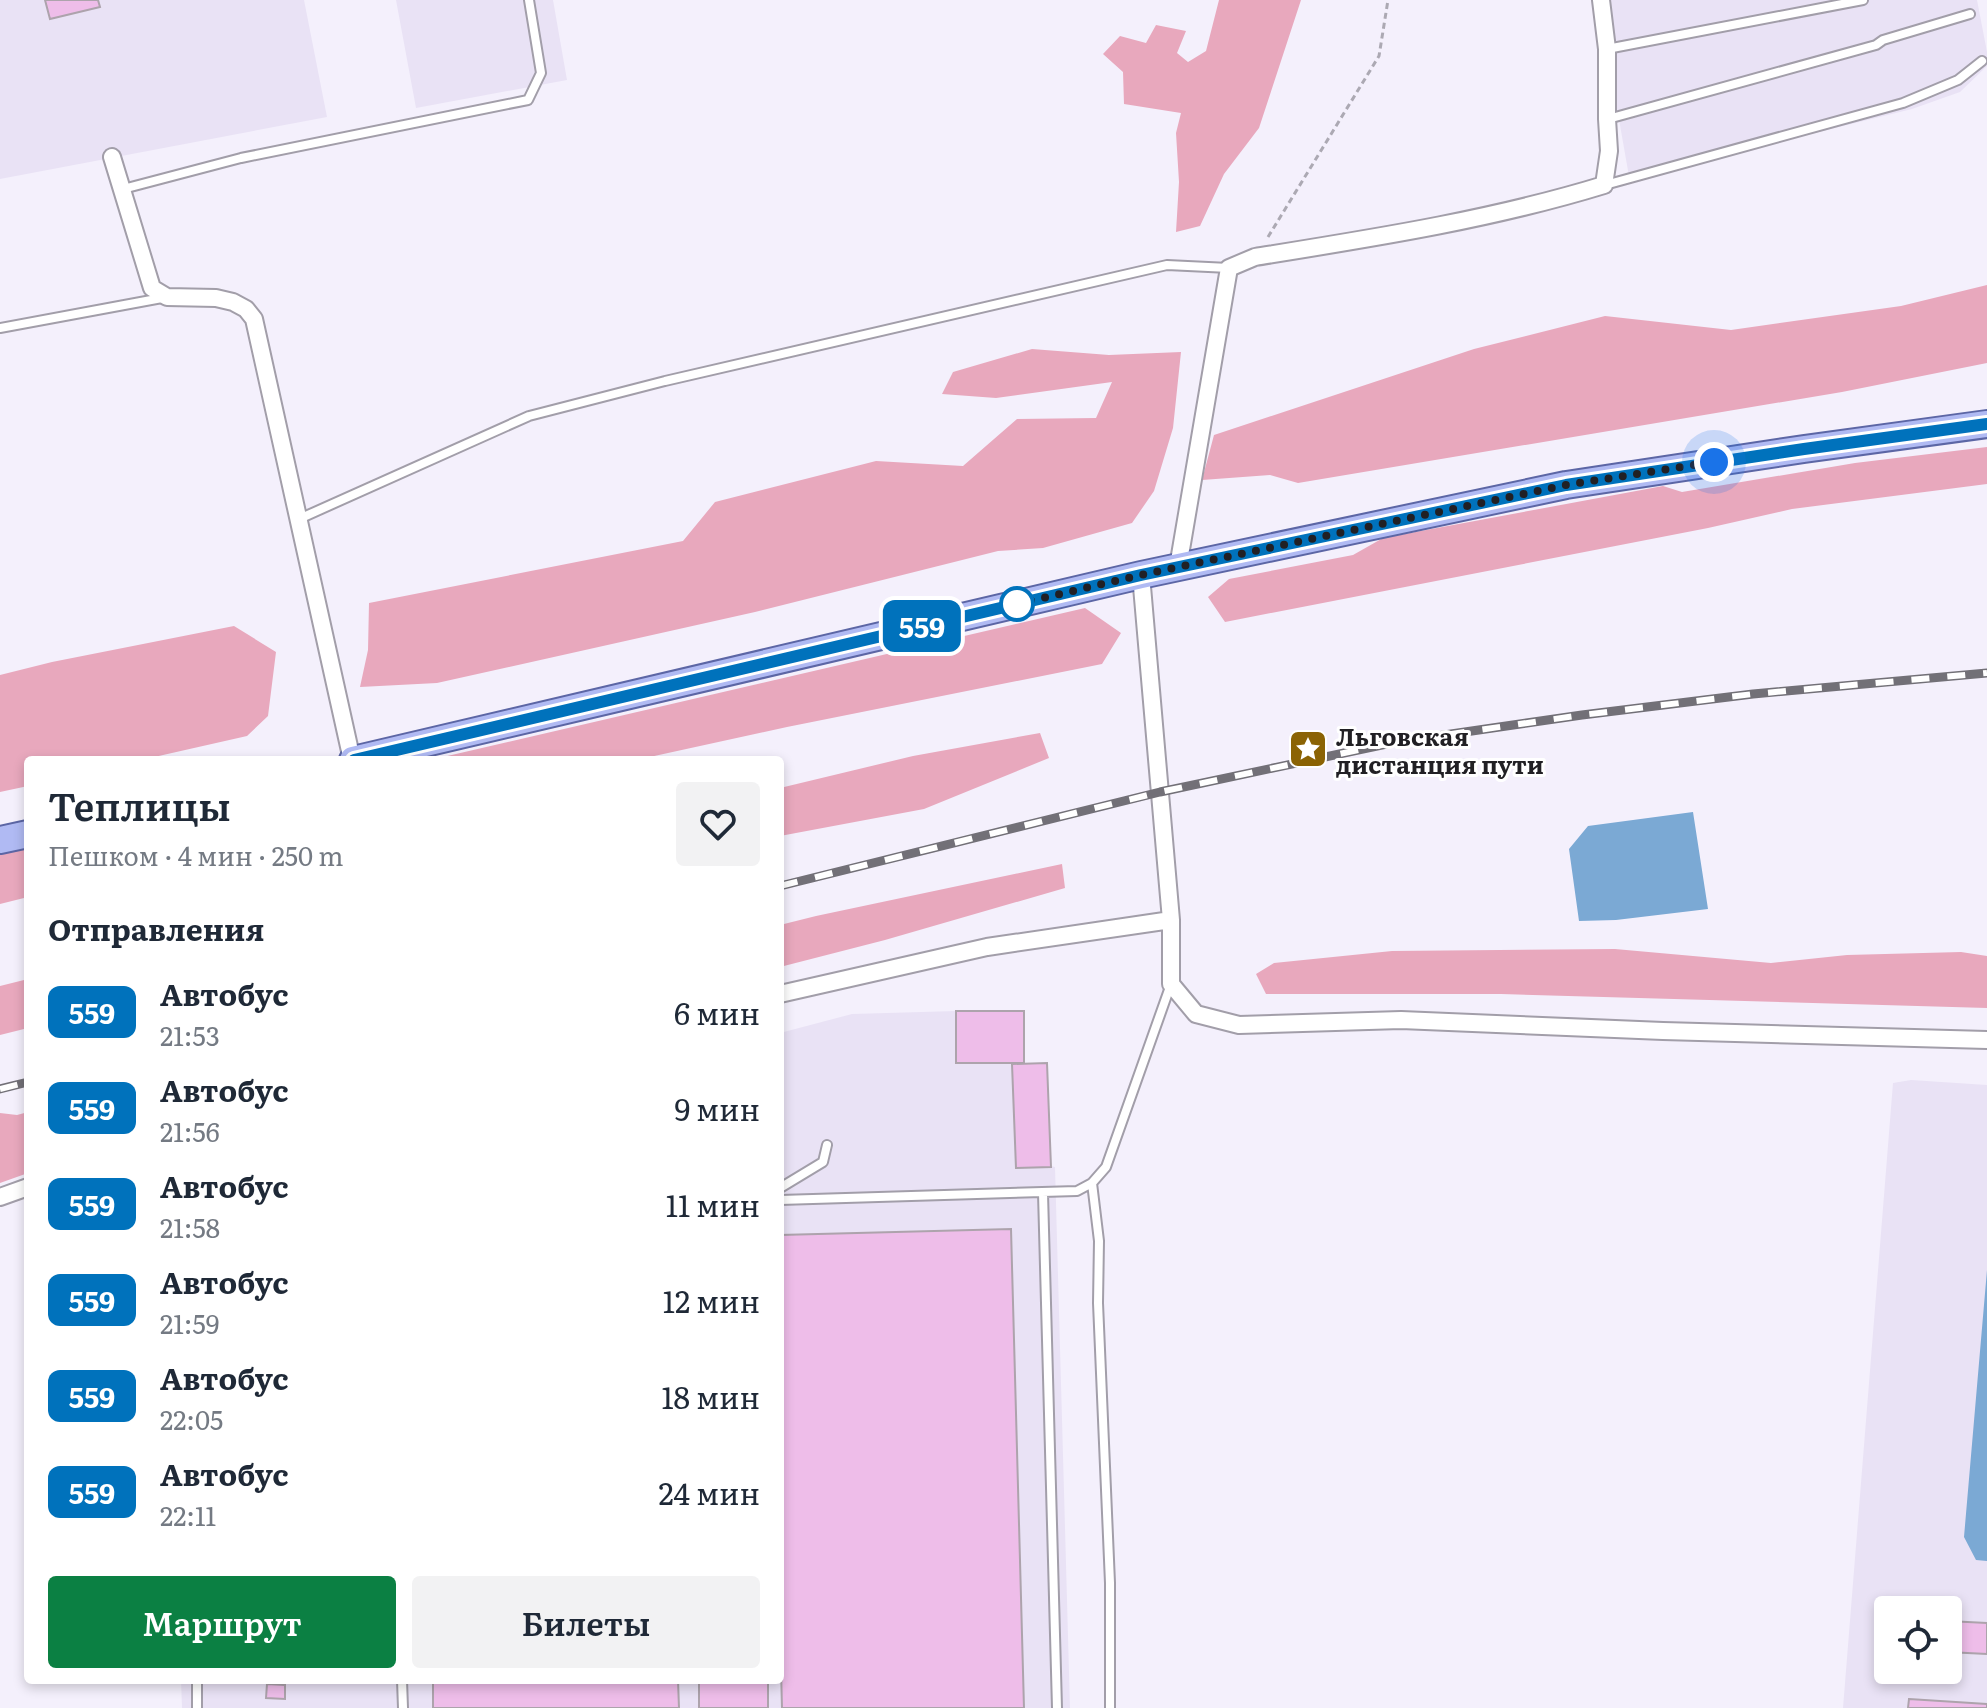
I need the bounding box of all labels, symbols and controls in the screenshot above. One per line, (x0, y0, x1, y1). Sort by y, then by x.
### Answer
your location (1694, 442, 1734, 482)
unlabelled marker (1000, 587, 1034, 621)
line badge: 559 (876, 600, 968, 652)
text: 559 (899, 605, 945, 647)
place label: Льговская дистанция пути (1336, 718, 1544, 781)
place icon: Льговская дистанция пути (1287, 728, 1329, 770)
text: Теплицы (48, 776, 231, 833)
button: heart (676, 782, 760, 866)
text: Пешком · 4 мин · 250 m (48, 835, 344, 874)
text: Отправления (48, 906, 264, 950)
text: Автобус (160, 971, 289, 1015)
text: 6 мин (674, 990, 760, 1034)
text: 559 (69, 991, 115, 1033)
text: 21:53 (160, 1015, 220, 1054)
text: Автобус (160, 1067, 289, 1111)
text: 9 мин (674, 1086, 760, 1130)
text: 559 (69, 1087, 115, 1129)
text: 21:56 (160, 1111, 220, 1150)
text: Автобус (160, 1163, 289, 1207)
text: 11 мин (666, 1182, 760, 1226)
text: 559 (69, 1183, 115, 1225)
text: 21:58 (160, 1207, 220, 1246)
text: Автобус (160, 1259, 289, 1303)
text: 12 мин (663, 1278, 760, 1322)
text: 559 (69, 1279, 115, 1321)
text: 21:59 (160, 1303, 219, 1342)
text: Автобус (160, 1355, 289, 1399)
text: 18 мин (661, 1374, 760, 1418)
text: 559 (69, 1375, 115, 1417)
text: 22:05 (160, 1399, 223, 1438)
text: Автобус (160, 1451, 289, 1495)
text: 24 мин (658, 1470, 760, 1514)
text: 559 (69, 1471, 115, 1513)
text: 22:11 (160, 1495, 216, 1534)
button: Маршрут (48, 1576, 396, 1668)
button: Билеты (412, 1576, 760, 1668)
map controls (1874, 1596, 1962, 1684)
button: locate (1874, 1596, 1962, 1684)

